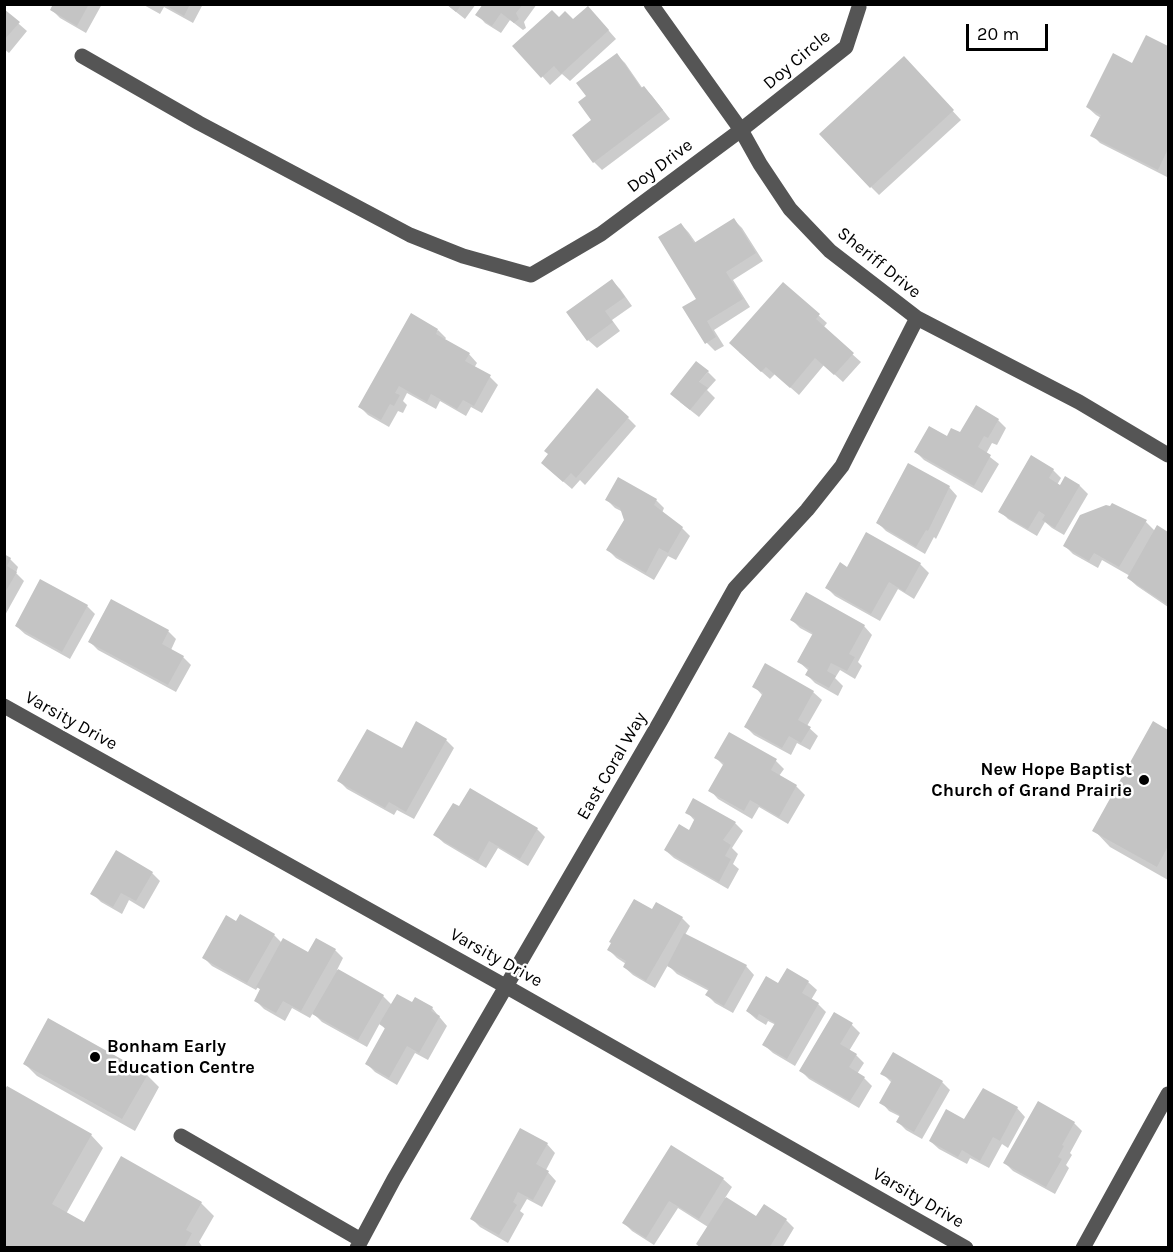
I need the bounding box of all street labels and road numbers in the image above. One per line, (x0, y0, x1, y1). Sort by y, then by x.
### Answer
street label: Doy Circle (759, 26, 835, 94)
street label: Doy Drive (623, 134, 697, 198)
street label: Sheriff Drive (833, 223, 925, 303)
street label: Varsity Drive (21, 687, 121, 755)
street label: East Coral Way (572, 708, 652, 824)
street label: Varsity Drive (446, 924, 546, 992)
street label: Varsity Drive (868, 1163, 968, 1233)

